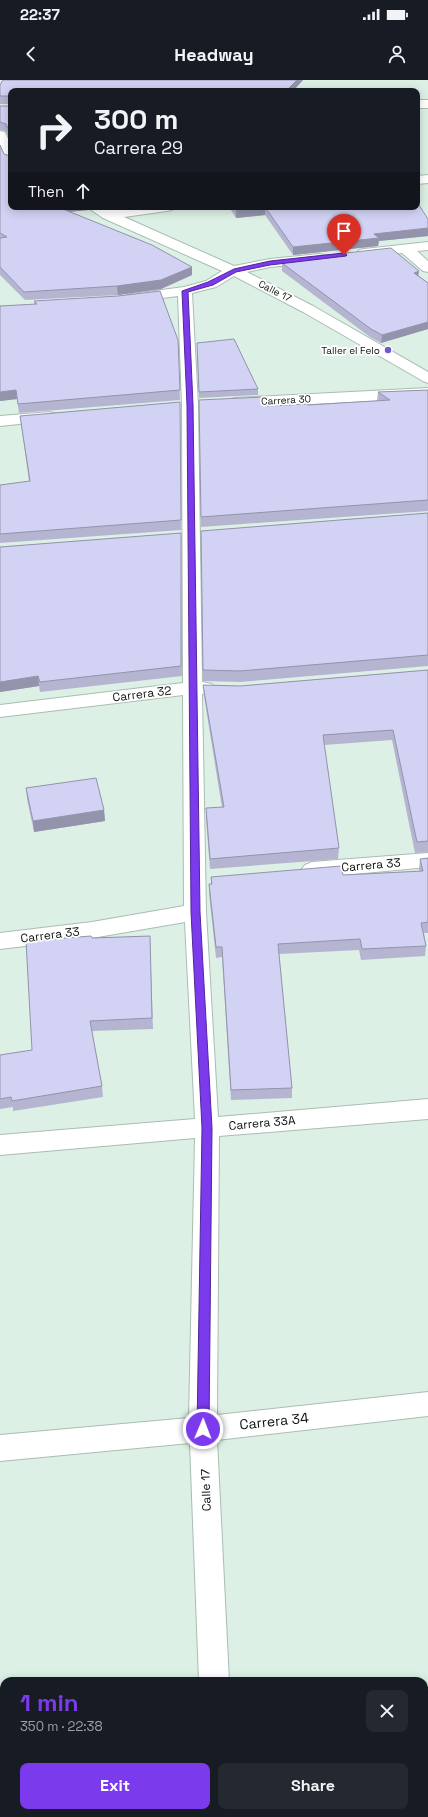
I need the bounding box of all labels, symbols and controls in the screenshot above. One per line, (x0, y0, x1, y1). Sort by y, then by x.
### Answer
text: 22:37 (20, 5, 60, 24)
icon: back (20, 43, 42, 65)
text: Headway (174, 43, 254, 66)
icon: person (386, 43, 408, 65)
text: 300 m (94, 101, 178, 137)
icon: right (28, 104, 80, 156)
text: Carrera 29 (94, 136, 183, 159)
icon: ahead (72, 180, 94, 202)
text: Then (28, 182, 64, 201)
pin (327, 214, 361, 255)
icon: arrive (333, 220, 355, 242)
street label: Calle 17 (256, 277, 294, 305)
place label: Taller el Felo (321, 344, 380, 357)
marker: Taller el Felo (383, 345, 393, 355)
street label: Carrera 30 (261, 392, 311, 408)
street label: Carrera 32 (112, 682, 172, 706)
street label: Carrera 33 (341, 854, 401, 876)
street label: Carrera 33 (20, 923, 80, 947)
street label: Carrera 33A (228, 1112, 296, 1134)
position arrow (182, 1408, 224, 1450)
street label: Carrera 34 (238, 1408, 310, 1434)
street label: Calle 17 (197, 1468, 215, 1512)
text: 1 min (20, 1687, 79, 1718)
button: close (366, 1690, 408, 1732)
text: 350 m · 22:38 (20, 1718, 103, 1735)
button: Exit (20, 1763, 210, 1809)
button: Share (218, 1763, 408, 1809)

